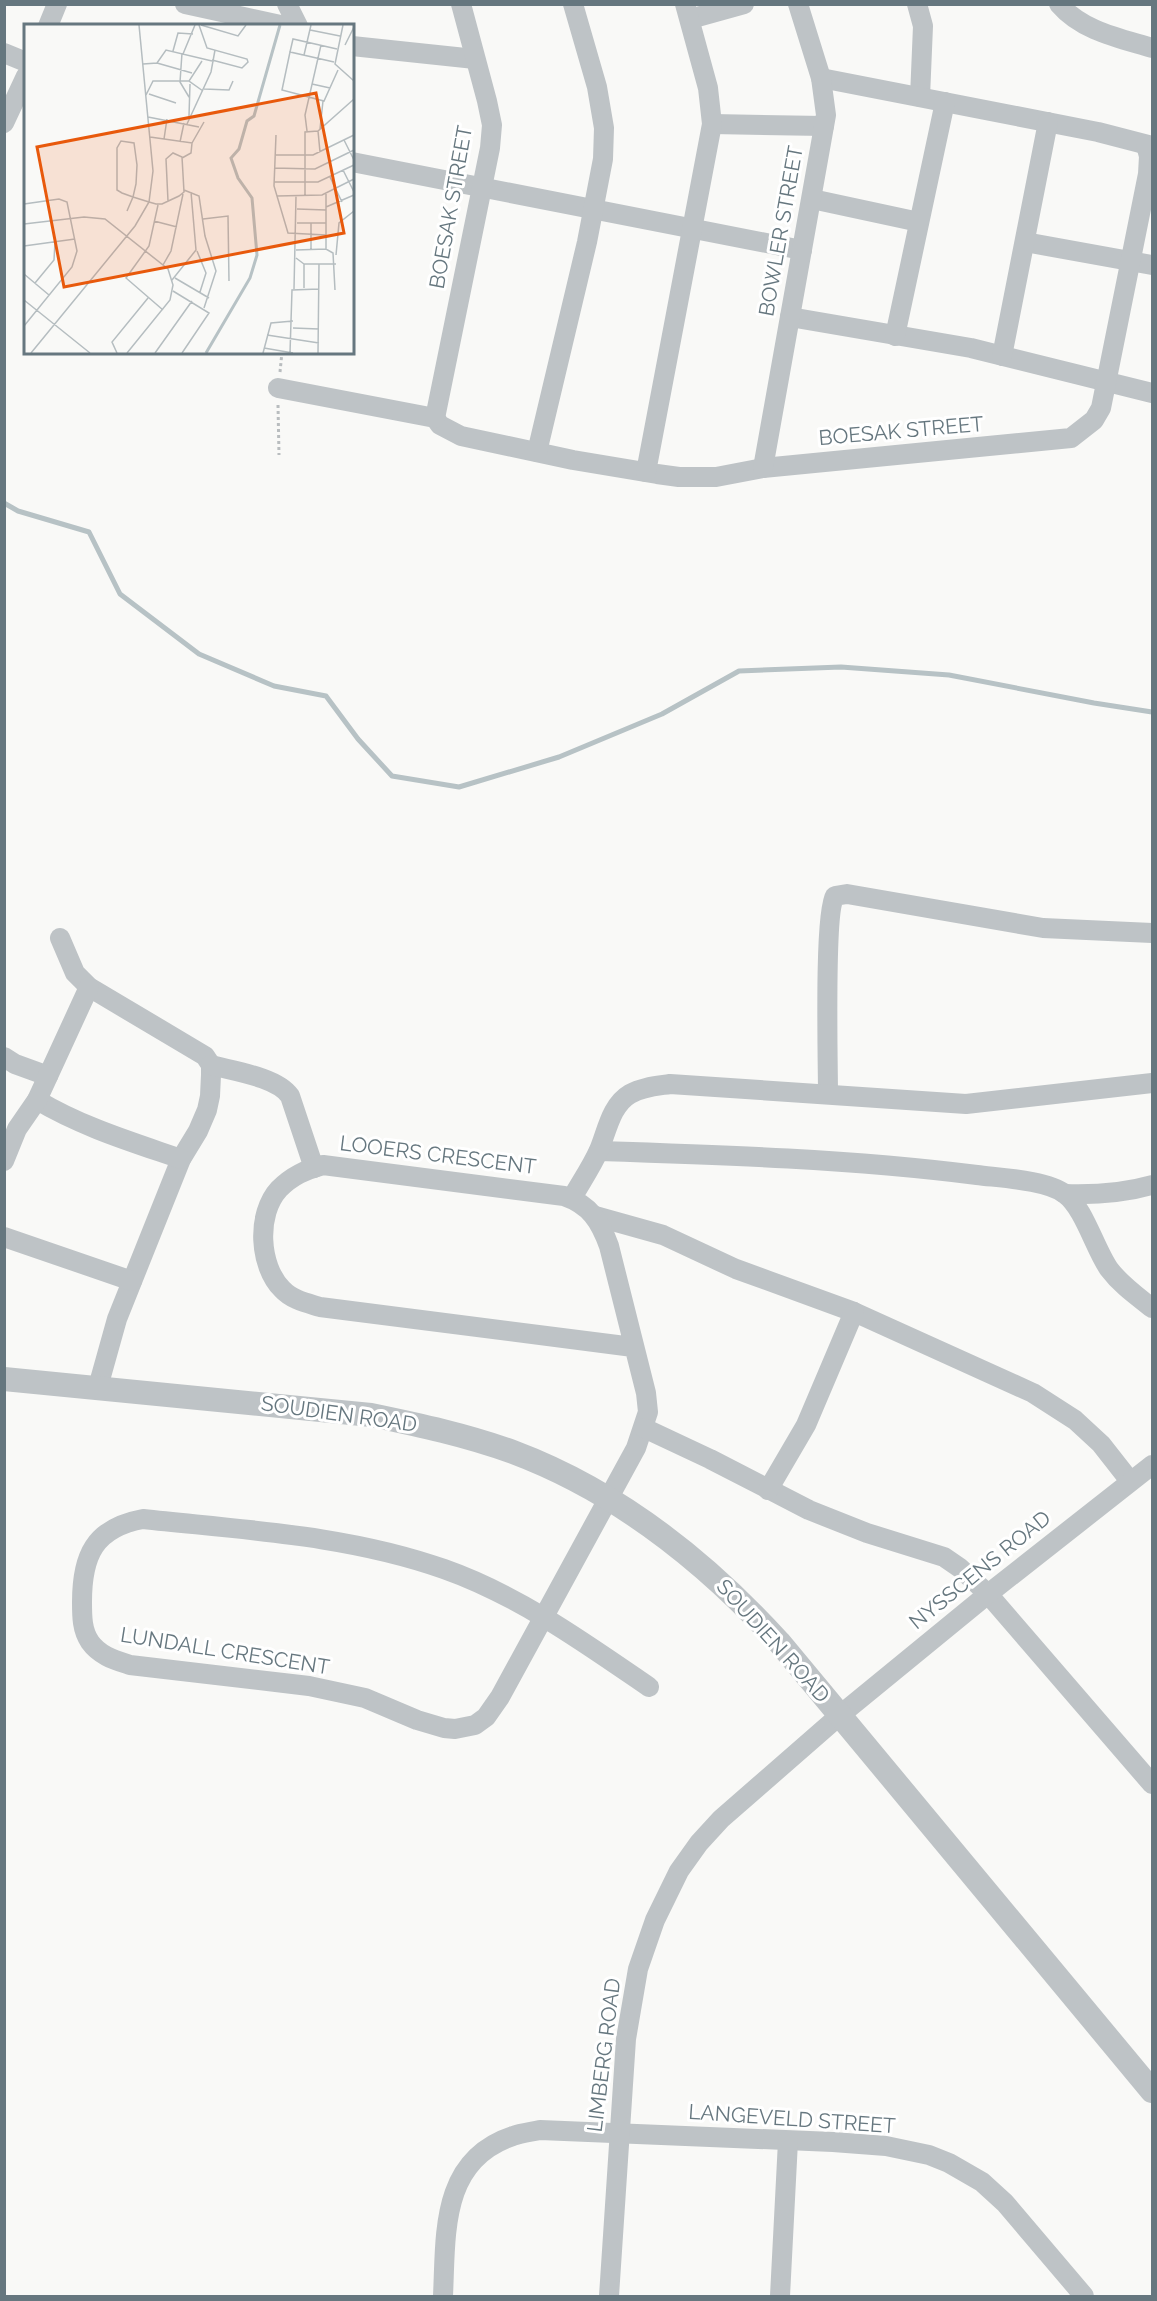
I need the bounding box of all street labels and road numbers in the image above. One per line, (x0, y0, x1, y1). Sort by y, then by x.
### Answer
street label: BOESAK STREET (424, 123, 477, 291)
street label: BOWLER STREET (753, 143, 808, 318)
street label: BOESAK STREET (818, 411, 985, 450)
street label: LOOERS CRESCENT (338, 1130, 538, 1179)
street label: SOUDIEN ROAD (260, 1390, 419, 1437)
street label: NYSSCENS ROAD (904, 1505, 1055, 1634)
street label: SOUDIEN ROAD (712, 1574, 835, 1707)
street label: LUNDALL CRESCENT (119, 1622, 332, 1679)
street label: LIMBERG ROAD (582, 1977, 625, 2133)
street label: LANGEVELD STREET (688, 2099, 897, 2138)

